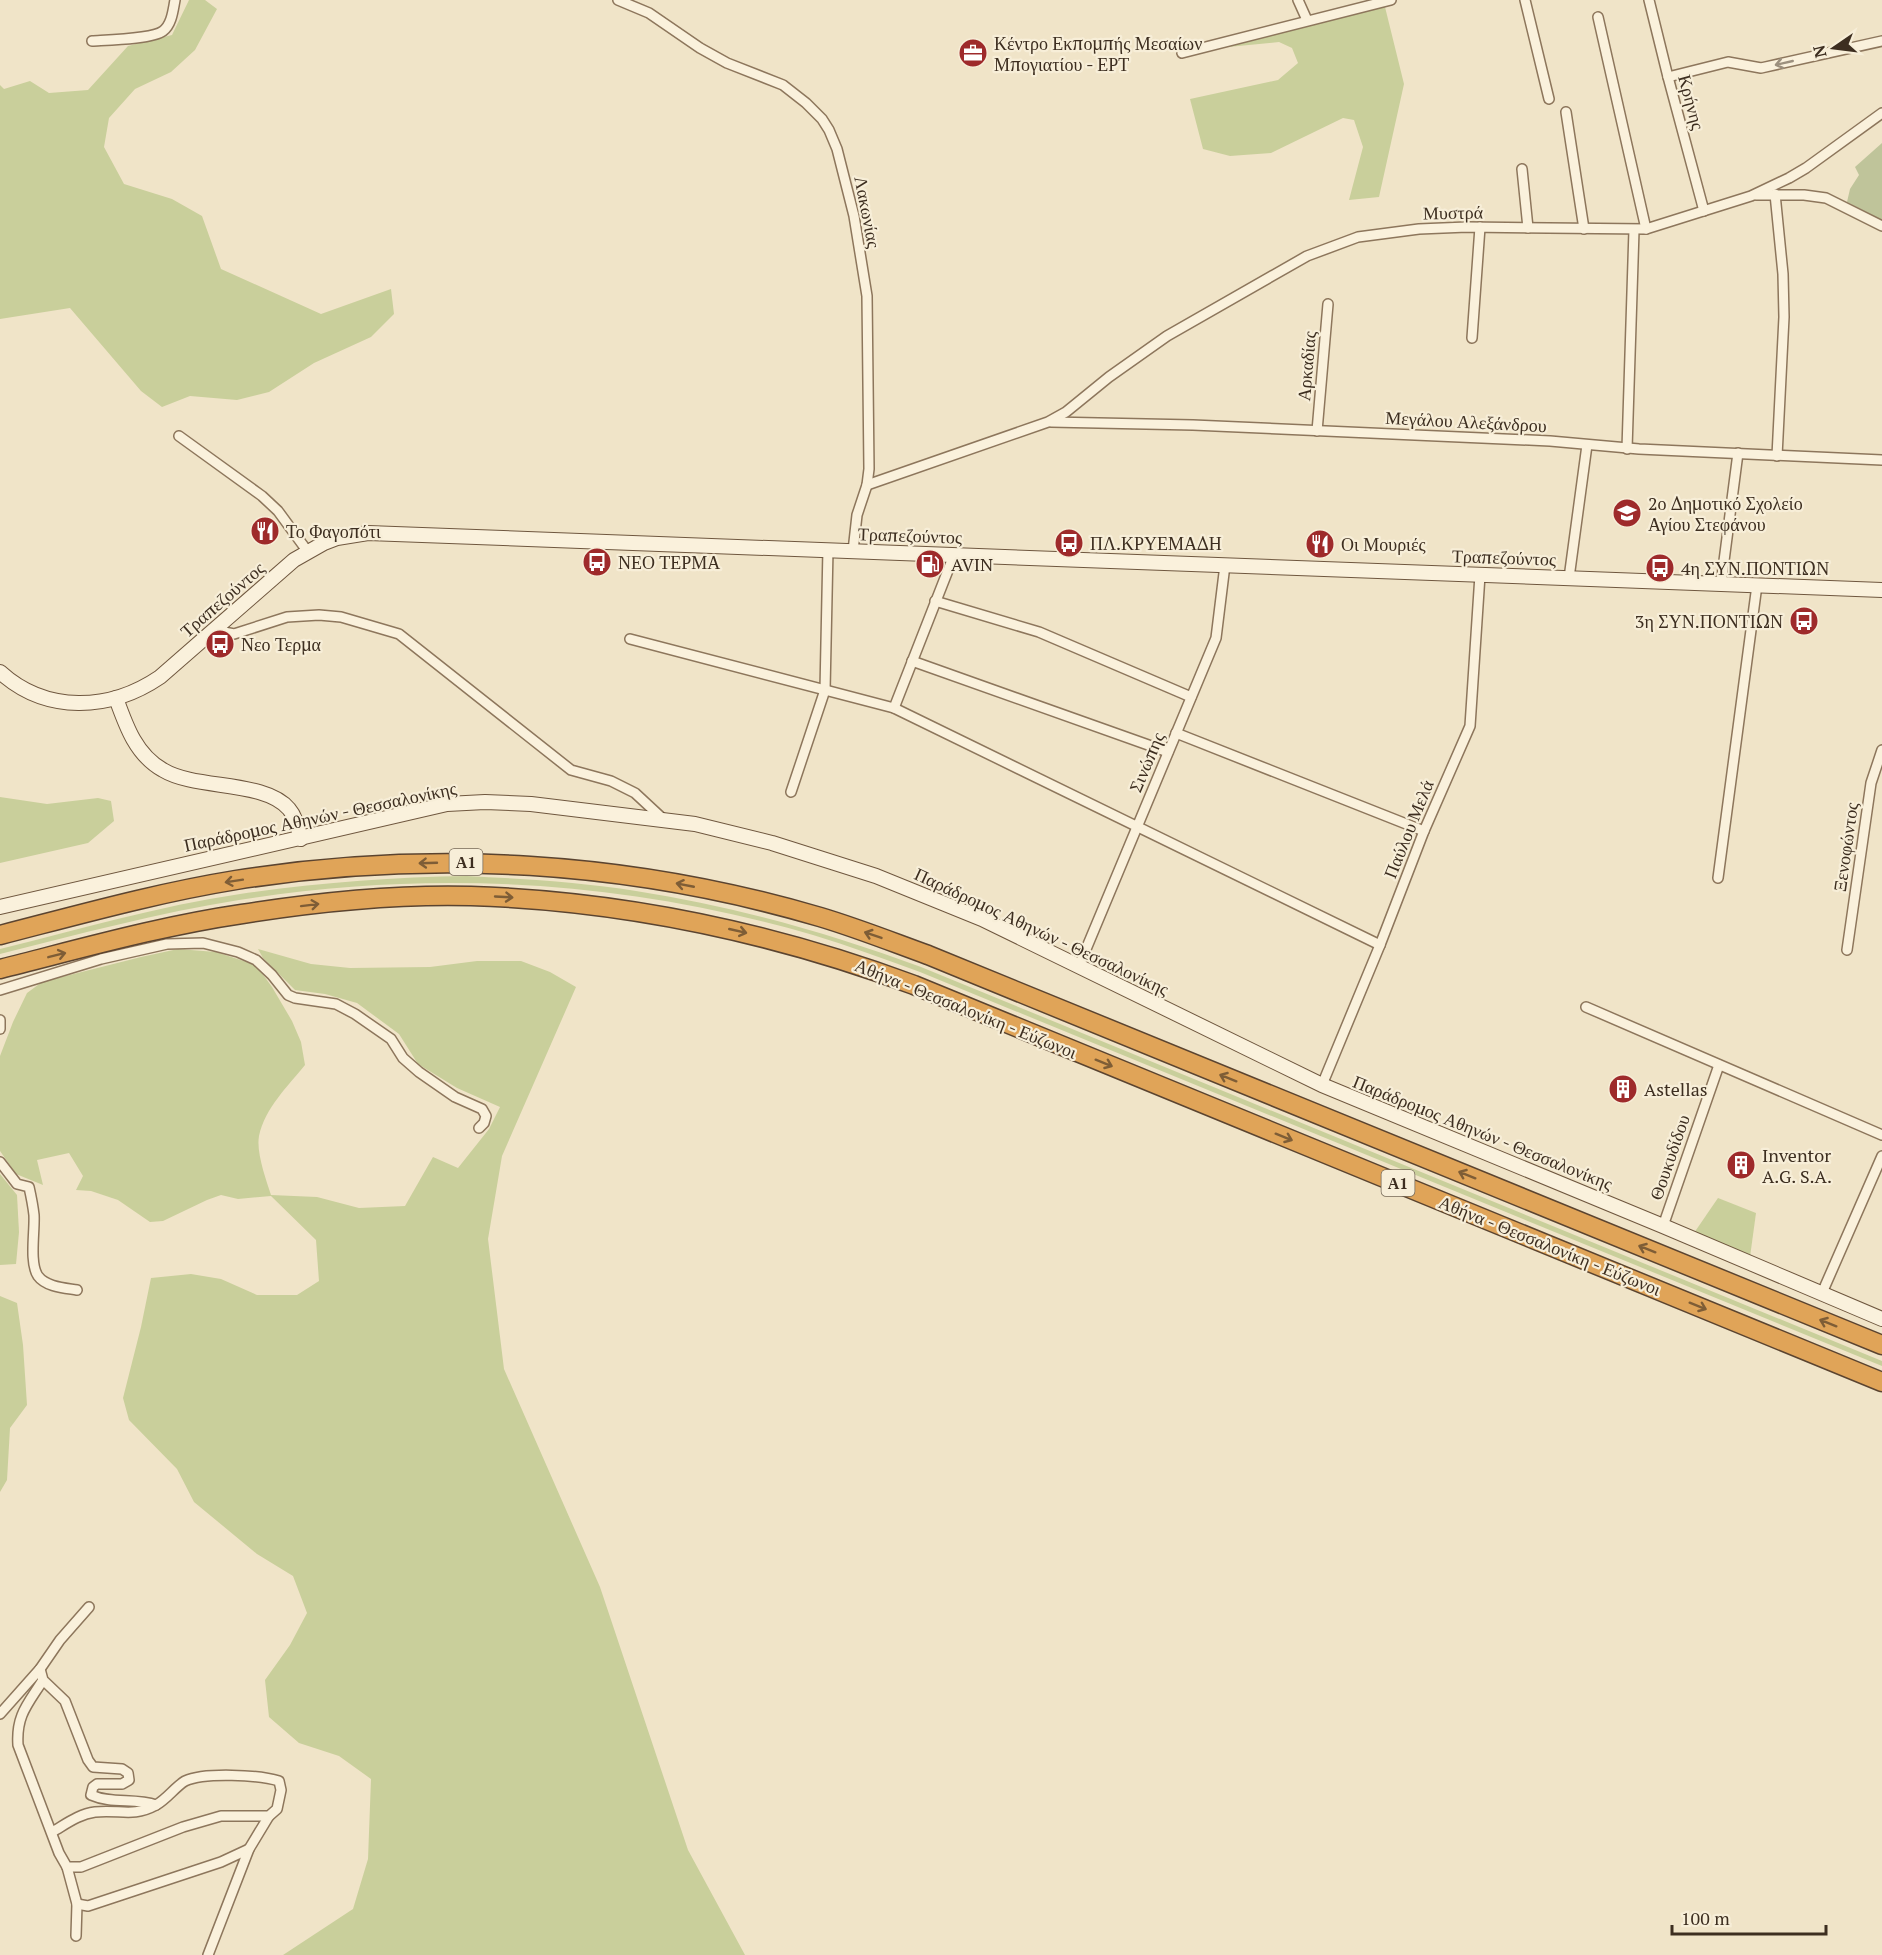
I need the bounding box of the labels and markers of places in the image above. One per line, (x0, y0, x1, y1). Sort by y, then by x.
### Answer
place label: Κέντρο Εκπομπής Μεσαίων Μπογιατίου - ΕΡΤ (994, 31, 1202, 76)
office icon: Κέντρο Εκπομπής Μεσαίων Μπογιατίου - ΕΡΤ (957, 37, 989, 69)
place label: 2ο Δημοτικό Σχολείο Αγίου Στεφάνου (1648, 491, 1803, 536)
school or university icon: 2ο Δημοτικό Σχολείο Αγίου Στεφάνου (1611, 497, 1643, 529)
restaurant icon: Το Φαγοπότι (249, 515, 281, 547)
place label: Το Φαγοπότι (286, 519, 381, 543)
bus stop icon: ΠΛ.ΚΡΥΕΜΑΔΗ (1053, 527, 1085, 559)
restaurant icon: Οι Μουριές (1304, 528, 1336, 560)
place label: ΠΛ.ΚΡΥΕΜΑΔΗ (1090, 531, 1222, 555)
place label: Οι Μουριές (1341, 532, 1426, 556)
bus stop icon: ΝΕΟ ΤΕΡΜΑ (581, 546, 613, 578)
fuel station icon: AVIN (914, 548, 946, 580)
place label: ΝΕΟ ΤΕΡΜΑ (618, 550, 720, 574)
place label: AVIN (951, 552, 993, 576)
bus stop icon: 4η ΣΥΝ.ΠΟΝΤΙΩΝ (1644, 552, 1676, 584)
place label: 4η ΣΥΝ.ΠΟΝΤΙΩΝ (1681, 556, 1829, 580)
bus stop icon: 3η ΣΥΝ.ΠΟΝΤΙΩΝ (1788, 605, 1820, 637)
place label: 3η ΣΥΝ.ΠΟΝΤΙΩΝ (1635, 609, 1783, 633)
bus stop icon: Νεο Τερμα (204, 628, 236, 660)
place label: Νεο Τερμα (241, 632, 322, 656)
building icon: Astellas (1607, 1073, 1639, 1105)
place label: Astellas (1644, 1077, 1708, 1101)
place label: Inventor A.G. S.A. (1762, 1143, 1832, 1188)
building icon: Inventor A.G. S.A. (1725, 1149, 1757, 1181)

